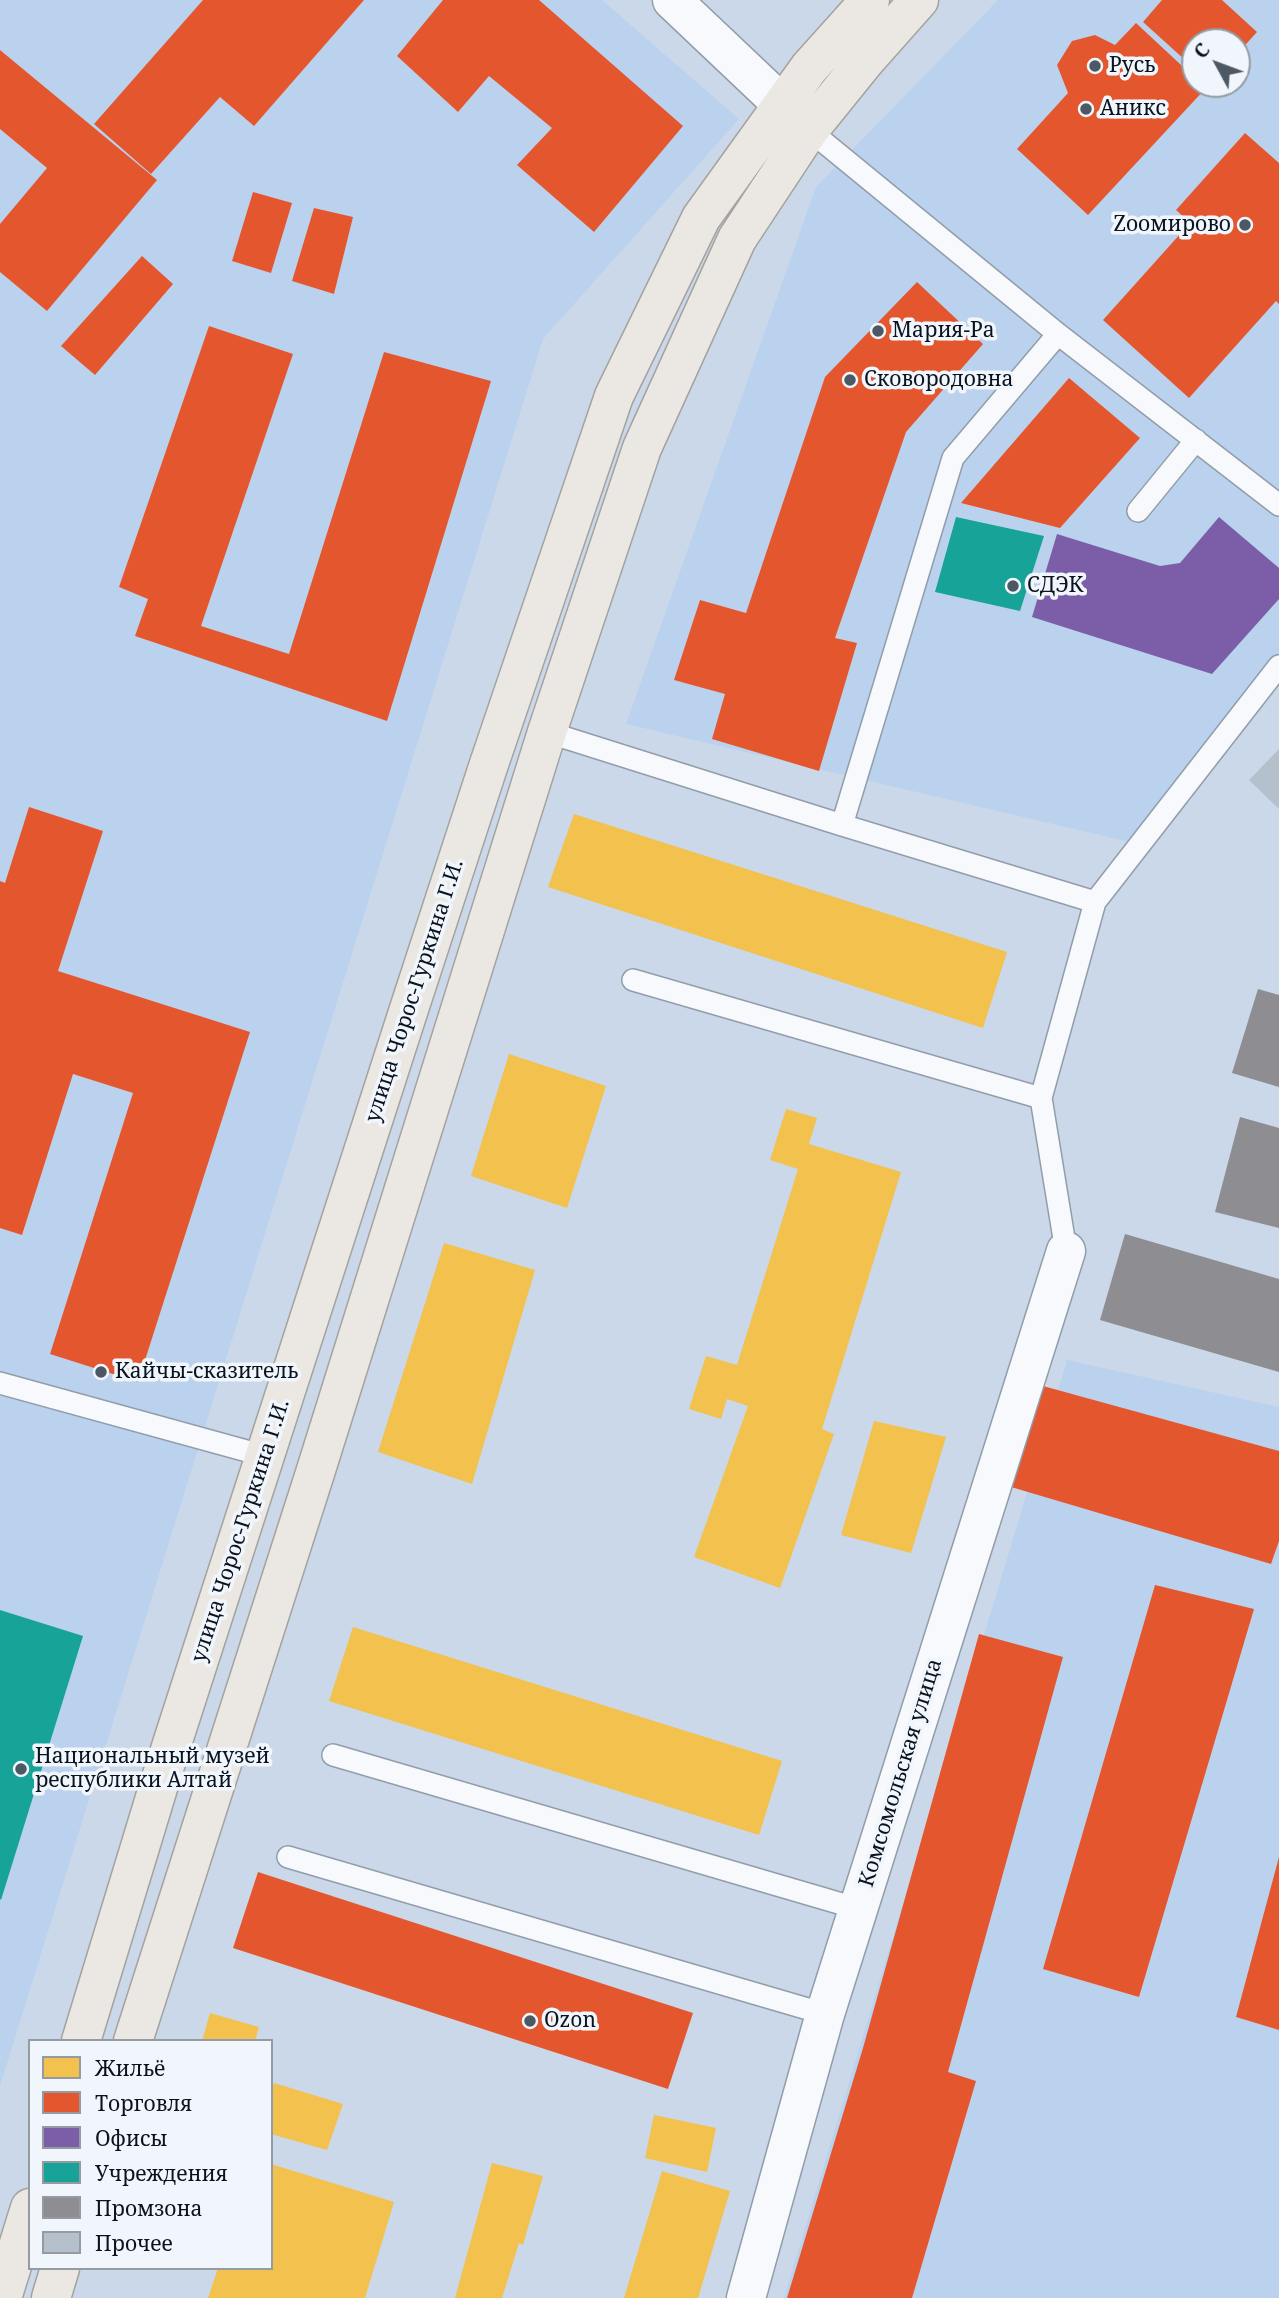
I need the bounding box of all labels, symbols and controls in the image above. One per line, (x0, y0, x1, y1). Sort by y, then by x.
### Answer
north arrow (1181, 28, 1251, 98)
text: С (1188, 37, 1216, 64)
place label: Русь (1109, 53, 1155, 79)
marker: Русь (1087, 58, 1103, 74)
place label: Аникс (1100, 96, 1166, 122)
marker: Аникс (1078, 101, 1094, 117)
place label: Zоомирово (1114, 212, 1231, 238)
marker: Zоомирово (1237, 217, 1253, 233)
place label: Мария-Ра (892, 318, 995, 344)
marker: Мария-Ра (870, 323, 886, 339)
place label: Сковородовна (864, 367, 1013, 393)
marker: Сковородовна (842, 372, 858, 388)
place label: СДЭК (1027, 573, 1083, 599)
marker: СДЭК (1005, 578, 1021, 594)
street label: улица Чорос-Гуркина Г.И. (360, 856, 470, 1126)
place label: Кайчы-сказитель (115, 1359, 298, 1385)
marker: Кайчы-сказитель (93, 1364, 109, 1380)
street label: улица Чорос-Гуркина Г.И. (186, 1396, 296, 1666)
street label: Комсомольская улица (854, 1656, 948, 1890)
place label: Национальный музей республики Алтай (35, 1744, 270, 1794)
marker: Национальный музей республики Алтай (13, 1761, 29, 1777)
place label: Ozon (544, 2008, 596, 2034)
marker: Ozon (522, 2013, 538, 2029)
legend (28, 2039, 273, 2270)
text: Жильё (95, 2054, 165, 2082)
text: Торговля (95, 2089, 192, 2117)
text: Офисы (95, 2124, 167, 2152)
text: Учреждения (95, 2159, 228, 2187)
text: Промзона (95, 2194, 203, 2222)
text: Прочее (95, 2229, 173, 2257)

